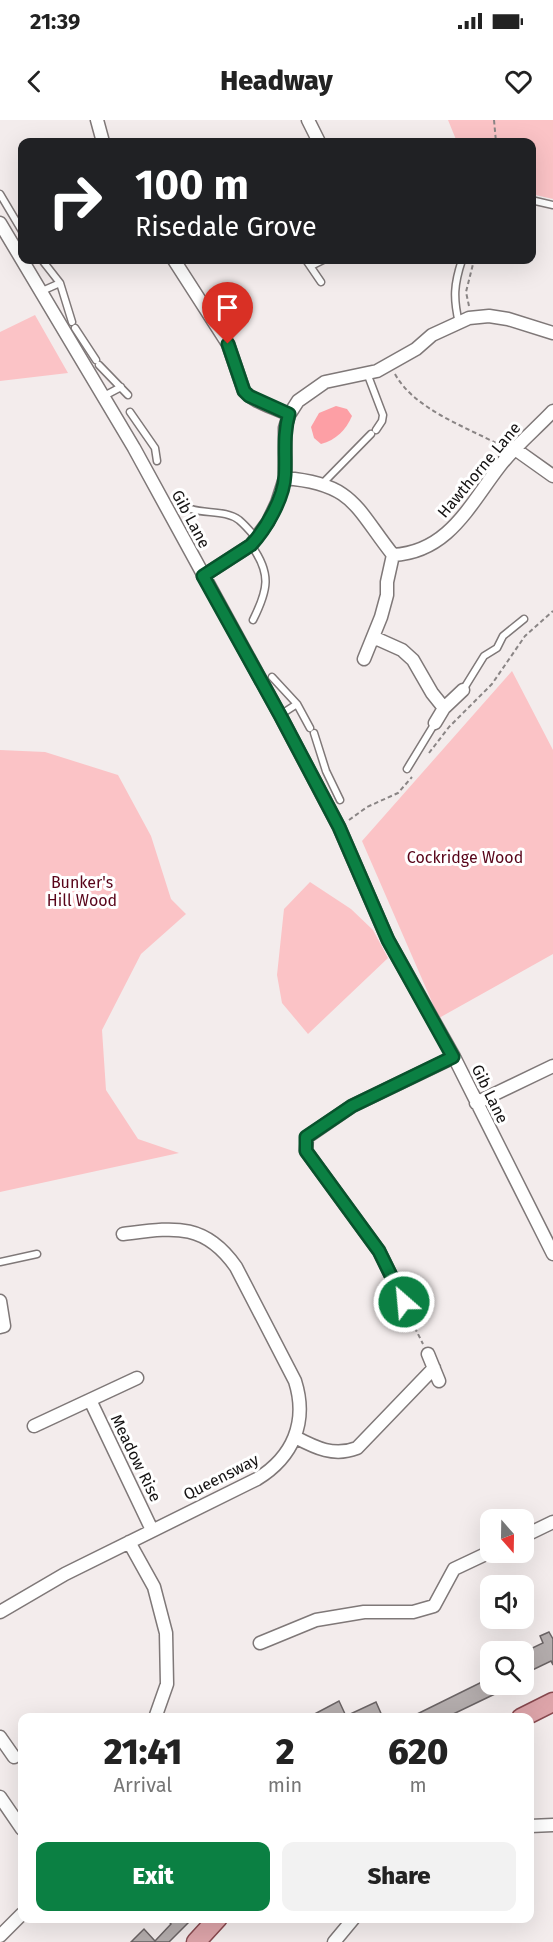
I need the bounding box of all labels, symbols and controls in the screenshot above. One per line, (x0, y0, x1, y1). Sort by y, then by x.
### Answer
text: 21:39 (30, 8, 80, 35)
icon: back (18, 65, 51, 98)
text: Headway (220, 65, 333, 97)
icon: heart (502, 65, 535, 98)
text: 100 m (135, 160, 249, 210)
icon: right (36, 162, 114, 240)
text: Risedale Grove (135, 211, 317, 243)
pin (202, 282, 253, 344)
icon: arrive (211, 291, 244, 324)
street label: Hawthorne Lane (434, 418, 524, 522)
street label: Gib Lane (168, 487, 214, 551)
park label: Cockridge Wood (407, 848, 523, 867)
park label: Bunker's Hill Wood (47, 873, 117, 910)
street label: Gib Lane (468, 1062, 512, 1126)
position arrow (372, 1270, 436, 1334)
street label: Meadow Rise (107, 1411, 165, 1505)
street label: Queensway (180, 1450, 262, 1504)
north arrow (480, 1509, 534, 1563)
map controls (480, 1509, 534, 1695)
button: sound (480, 1575, 534, 1629)
button: search (480, 1641, 534, 1695)
text: 21:41 (104, 1730, 182, 1774)
text: 2 (276, 1730, 295, 1774)
text: 620 (388, 1730, 448, 1774)
text: Arrival (114, 1773, 172, 1797)
text: min (268, 1773, 302, 1797)
text: m (410, 1773, 427, 1797)
button: Exit (36, 1842, 270, 1911)
button: Share (282, 1842, 516, 1911)

